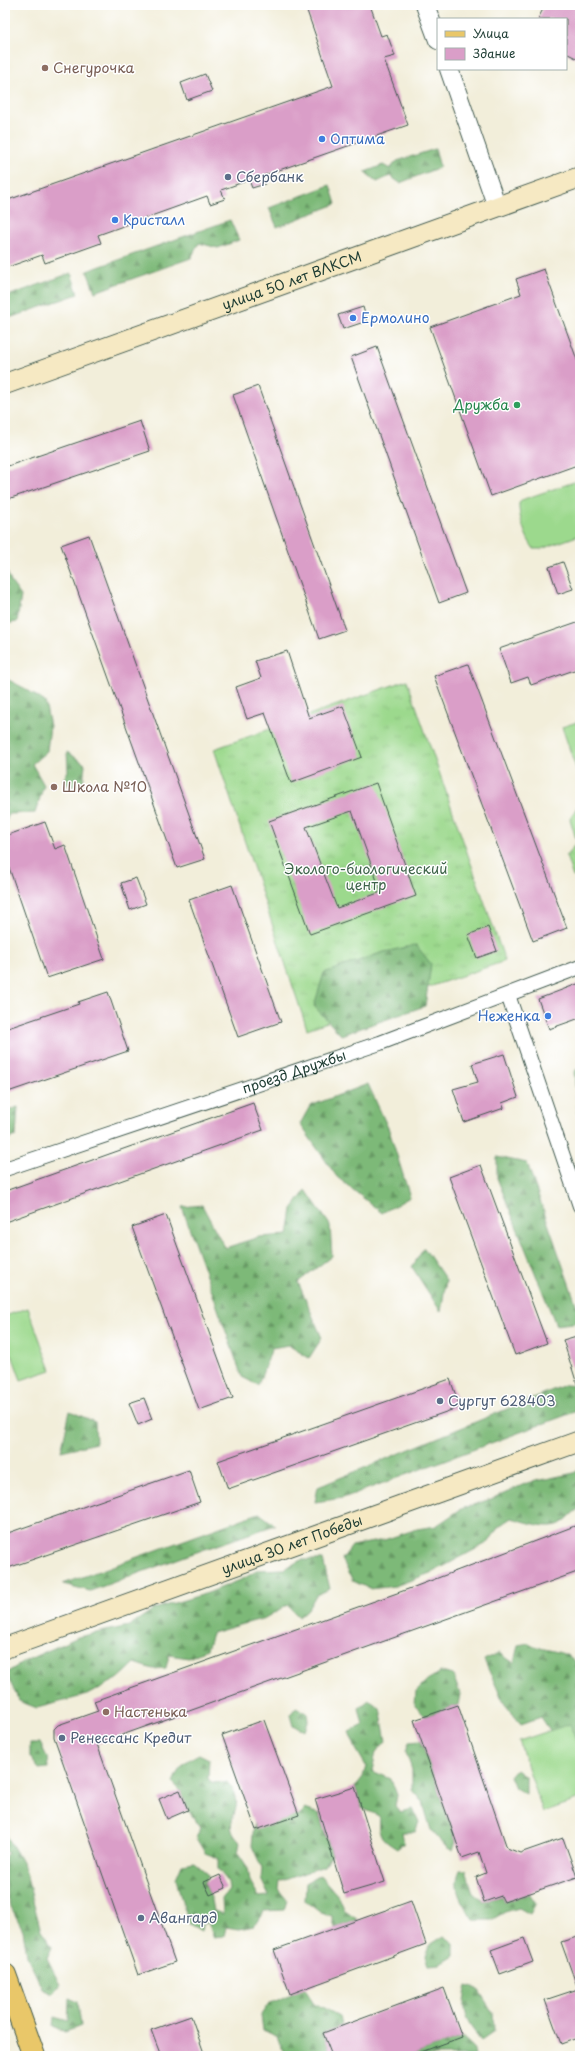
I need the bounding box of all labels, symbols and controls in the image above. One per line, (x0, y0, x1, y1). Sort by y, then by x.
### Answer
legend (437, 18, 567, 70)
text: Улица (473, 24, 509, 42)
text: Здание (473, 44, 515, 62)
place label: Снегурочка (53, 57, 135, 78)
marker: Снегурочка (40, 63, 50, 73)
place label: Оптима (330, 128, 385, 149)
marker: Оптима (317, 134, 327, 144)
place label: Сбербанк (236, 166, 304, 187)
marker: Сбербанк (223, 172, 233, 182)
place label: Кристалл (123, 209, 185, 230)
marker: Кристалл (110, 215, 120, 225)
street label: улица 50 лет ВЛКСМ (219, 245, 365, 315)
place label: Ермолино (361, 307, 430, 328)
marker: Ермолино (348, 313, 358, 323)
place label: Дружба (452, 394, 509, 415)
marker: Дружба (512, 400, 522, 410)
place label: Школа №10 (62, 776, 147, 797)
marker: Школа №10 (49, 782, 59, 792)
park label: Эколого-биологический центр (285, 858, 447, 895)
place label: Неженка (478, 1005, 540, 1026)
marker: Неженка (543, 1011, 553, 1021)
street label: проезд Дружбы (239, 1044, 349, 1099)
place label: Сургут 628403 (448, 1390, 556, 1411)
marker: Сургут 628403 (435, 1396, 445, 1406)
street label: улица 30 лет Победы (218, 1509, 365, 1579)
place label: Настенька (114, 1701, 187, 1722)
marker: Настенька (101, 1707, 111, 1717)
place label: Ренессанс Кредит (70, 1727, 192, 1748)
marker: Ренессанс Кредит (57, 1733, 67, 1743)
place label: Авангард (149, 1907, 217, 1928)
marker: Авангард (136, 1913, 146, 1923)

